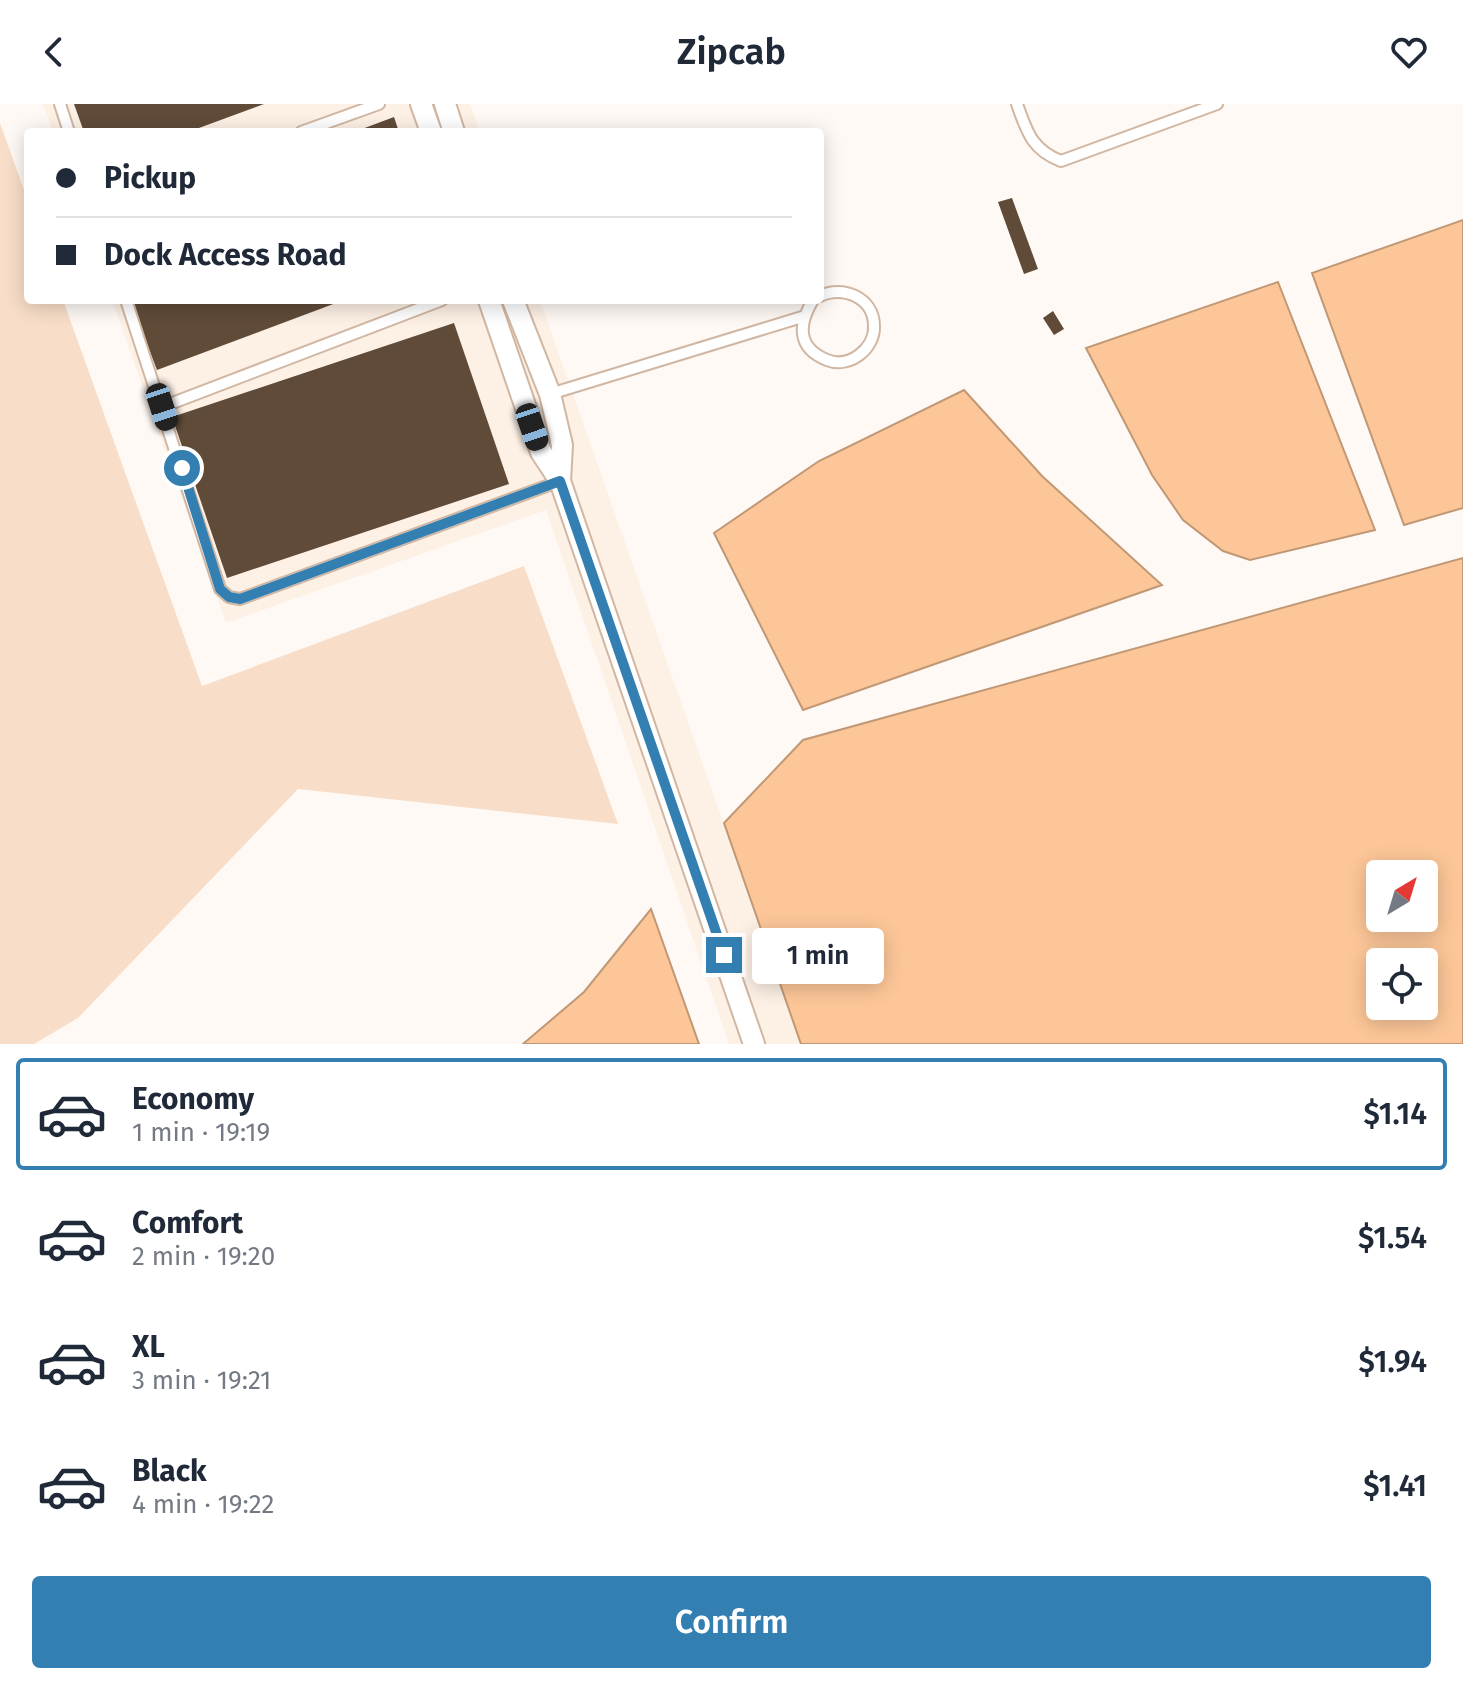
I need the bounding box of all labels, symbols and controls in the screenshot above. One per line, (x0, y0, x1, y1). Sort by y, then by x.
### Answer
icon: back (32, 30, 76, 74)
text: Zipcab (677, 30, 786, 74)
icon: heart (1387, 30, 1431, 74)
text: Pickup (104, 160, 196, 196)
text: Dock Access Road (104, 237, 347, 273)
car (143, 380, 181, 434)
car (513, 400, 551, 454)
route start (164, 450, 200, 486)
north arrow (1366, 860, 1438, 932)
map controls (1366, 860, 1438, 1020)
callout: 1 min (752, 927, 884, 983)
route end (706, 937, 742, 973)
text: 1 min (787, 940, 849, 971)
button: locate (1366, 948, 1438, 1020)
icon: car (36, 1078, 108, 1150)
text: Economy (132, 1081, 254, 1117)
text: $1.14 (1363, 1096, 1427, 1132)
text: 1 min · 19:19 (132, 1117, 270, 1148)
icon: car (36, 1202, 108, 1274)
text: Comfort (132, 1205, 243, 1241)
text: $1.54 (1358, 1220, 1427, 1256)
text: 2 min · 19:20 (132, 1241, 275, 1272)
icon: car (36, 1326, 108, 1398)
text: XL (132, 1329, 165, 1365)
text: $1.94 (1359, 1344, 1427, 1380)
text: 3 min · 19:21 (132, 1365, 271, 1396)
icon: car (36, 1450, 108, 1522)
text: Black (132, 1453, 207, 1489)
text: $1.41 (1363, 1468, 1427, 1504)
text: 4 min · 19:22 (132, 1489, 274, 1520)
button: Confirm (32, 1576, 1431, 1668)

